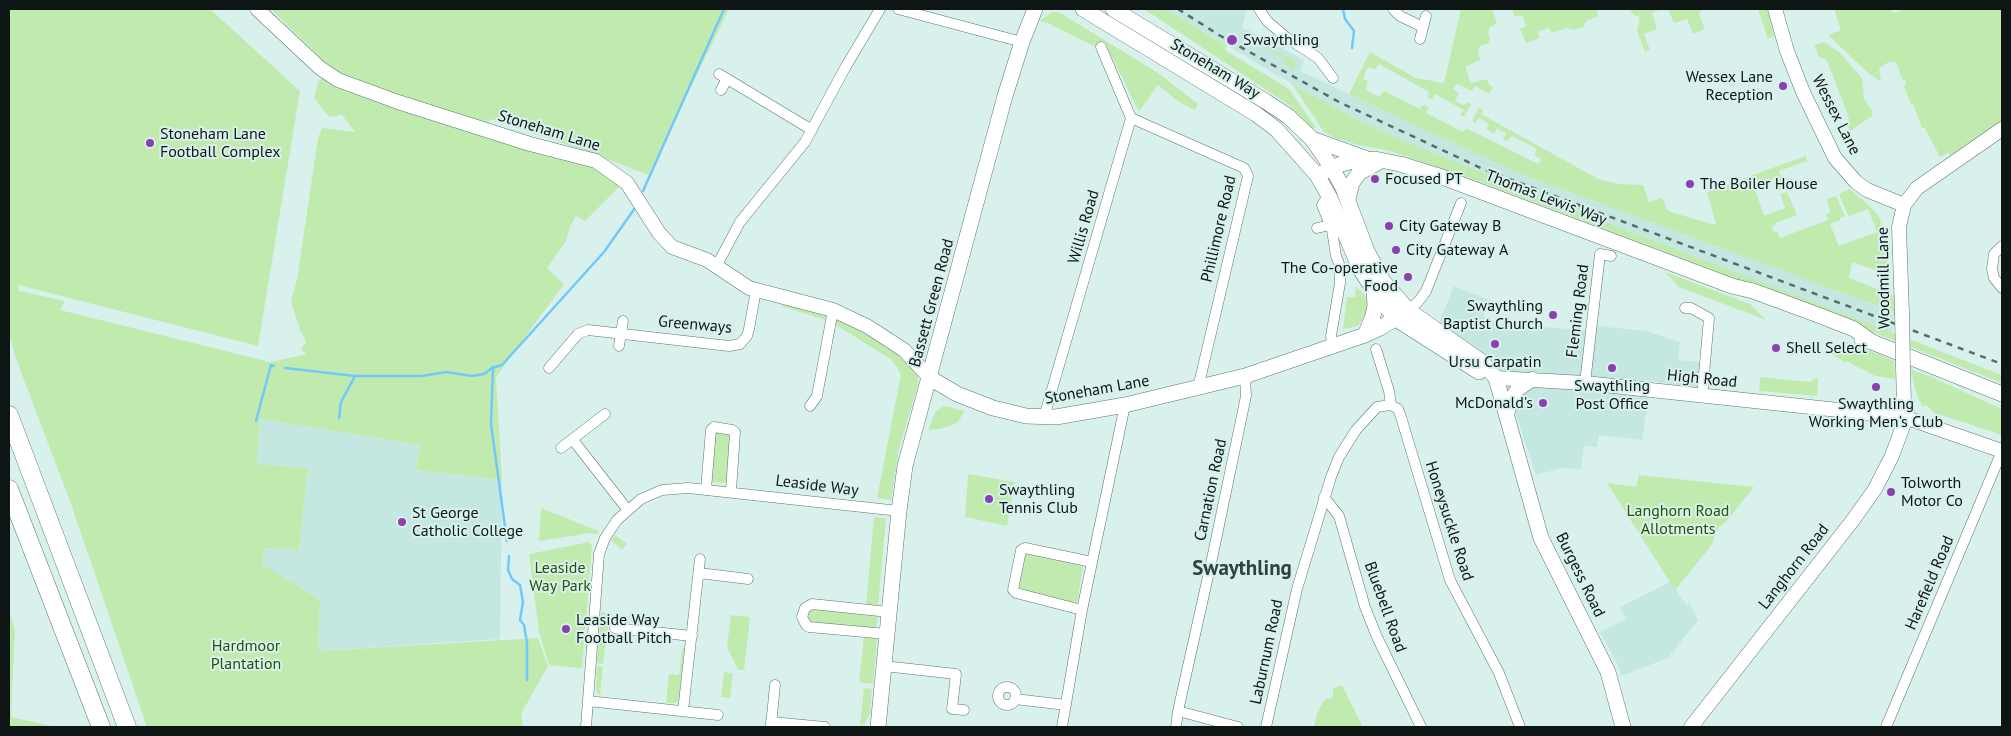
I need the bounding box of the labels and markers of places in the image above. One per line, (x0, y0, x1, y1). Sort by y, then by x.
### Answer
place label: Swaythling (1243, 30, 1319, 50)
marker: Swaythling (1225, 33, 1239, 47)
place label: Wessex Lane Reception (1686, 67, 1773, 105)
marker: Wessex Lane Reception (1777, 80, 1789, 92)
place label: Stoneham Lane Football Complex (160, 124, 281, 162)
marker: Stoneham Lane Football Complex (144, 137, 156, 149)
place label: Focused PT (1385, 169, 1463, 189)
marker: Focused PT (1369, 173, 1381, 185)
place label: The Boiler House (1700, 174, 1818, 194)
marker: The Boiler House (1684, 178, 1696, 190)
place label: City Gateway B (1399, 216, 1501, 236)
marker: City Gateway B (1383, 220, 1395, 232)
place label: City Gateway A (1406, 240, 1508, 260)
marker: City Gateway A (1390, 244, 1402, 256)
place label: The Co-operative Food (1281, 258, 1398, 296)
marker: The Co-operative Food (1402, 271, 1414, 283)
place label: Swaythling Baptist Church (1443, 296, 1543, 334)
marker: Swaythling Baptist Church (1547, 309, 1559, 321)
marker: Ursu Carpatin (1489, 338, 1501, 350)
place label: Shell Select (1786, 338, 1867, 358)
marker: Shell Select (1770, 342, 1782, 354)
place label: Ursu Carpatin (1449, 352, 1541, 372)
marker: Swaythling Post Office (1606, 362, 1618, 374)
place label: Swaythling Post Office (1574, 376, 1650, 414)
marker: Swaythling Working Men's Club (1870, 381, 1882, 393)
place label: McDonald's (1455, 393, 1533, 413)
place label: Swaythling Working Men's Club (1809, 394, 1943, 432)
marker: McDonald's (1537, 397, 1549, 409)
place label: Tolworth Motor Co (1901, 473, 1963, 511)
place label: Swaythling Tennis Club (999, 480, 1078, 518)
marker: Tolworth Motor Co (1885, 486, 1897, 498)
marker: Swaythling Tennis Club (983, 493, 995, 505)
place label: St George Catholic College (412, 503, 523, 541)
marker: St George Catholic College (396, 516, 408, 528)
place label: Leaside Way Football Pitch (576, 610, 671, 648)
marker: Leaside Way Football Pitch (560, 623, 572, 635)

